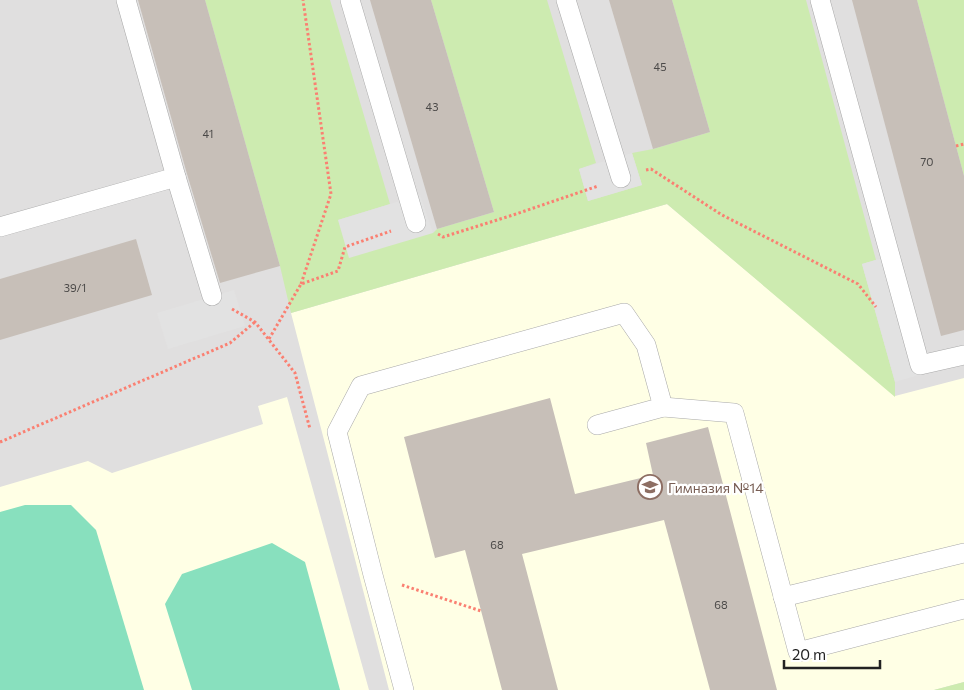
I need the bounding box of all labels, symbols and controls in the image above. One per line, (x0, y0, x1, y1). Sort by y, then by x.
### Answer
house number: 45 (654, 60, 666, 73)
house number: 43 (426, 100, 438, 113)
house number: 41 (203, 127, 213, 140)
house number: 70 (921, 155, 933, 168)
house number: 39/1 (64, 281, 86, 294)
school or university icon: Гимназия №14 (637, 474, 663, 500)
place label: Гимназия №14 (668, 479, 764, 496)
house number: 68 (490, 538, 504, 551)
house number: 68 (714, 598, 728, 611)
scale bar (784, 638, 880, 670)
text: 20 m (792, 645, 826, 663)

